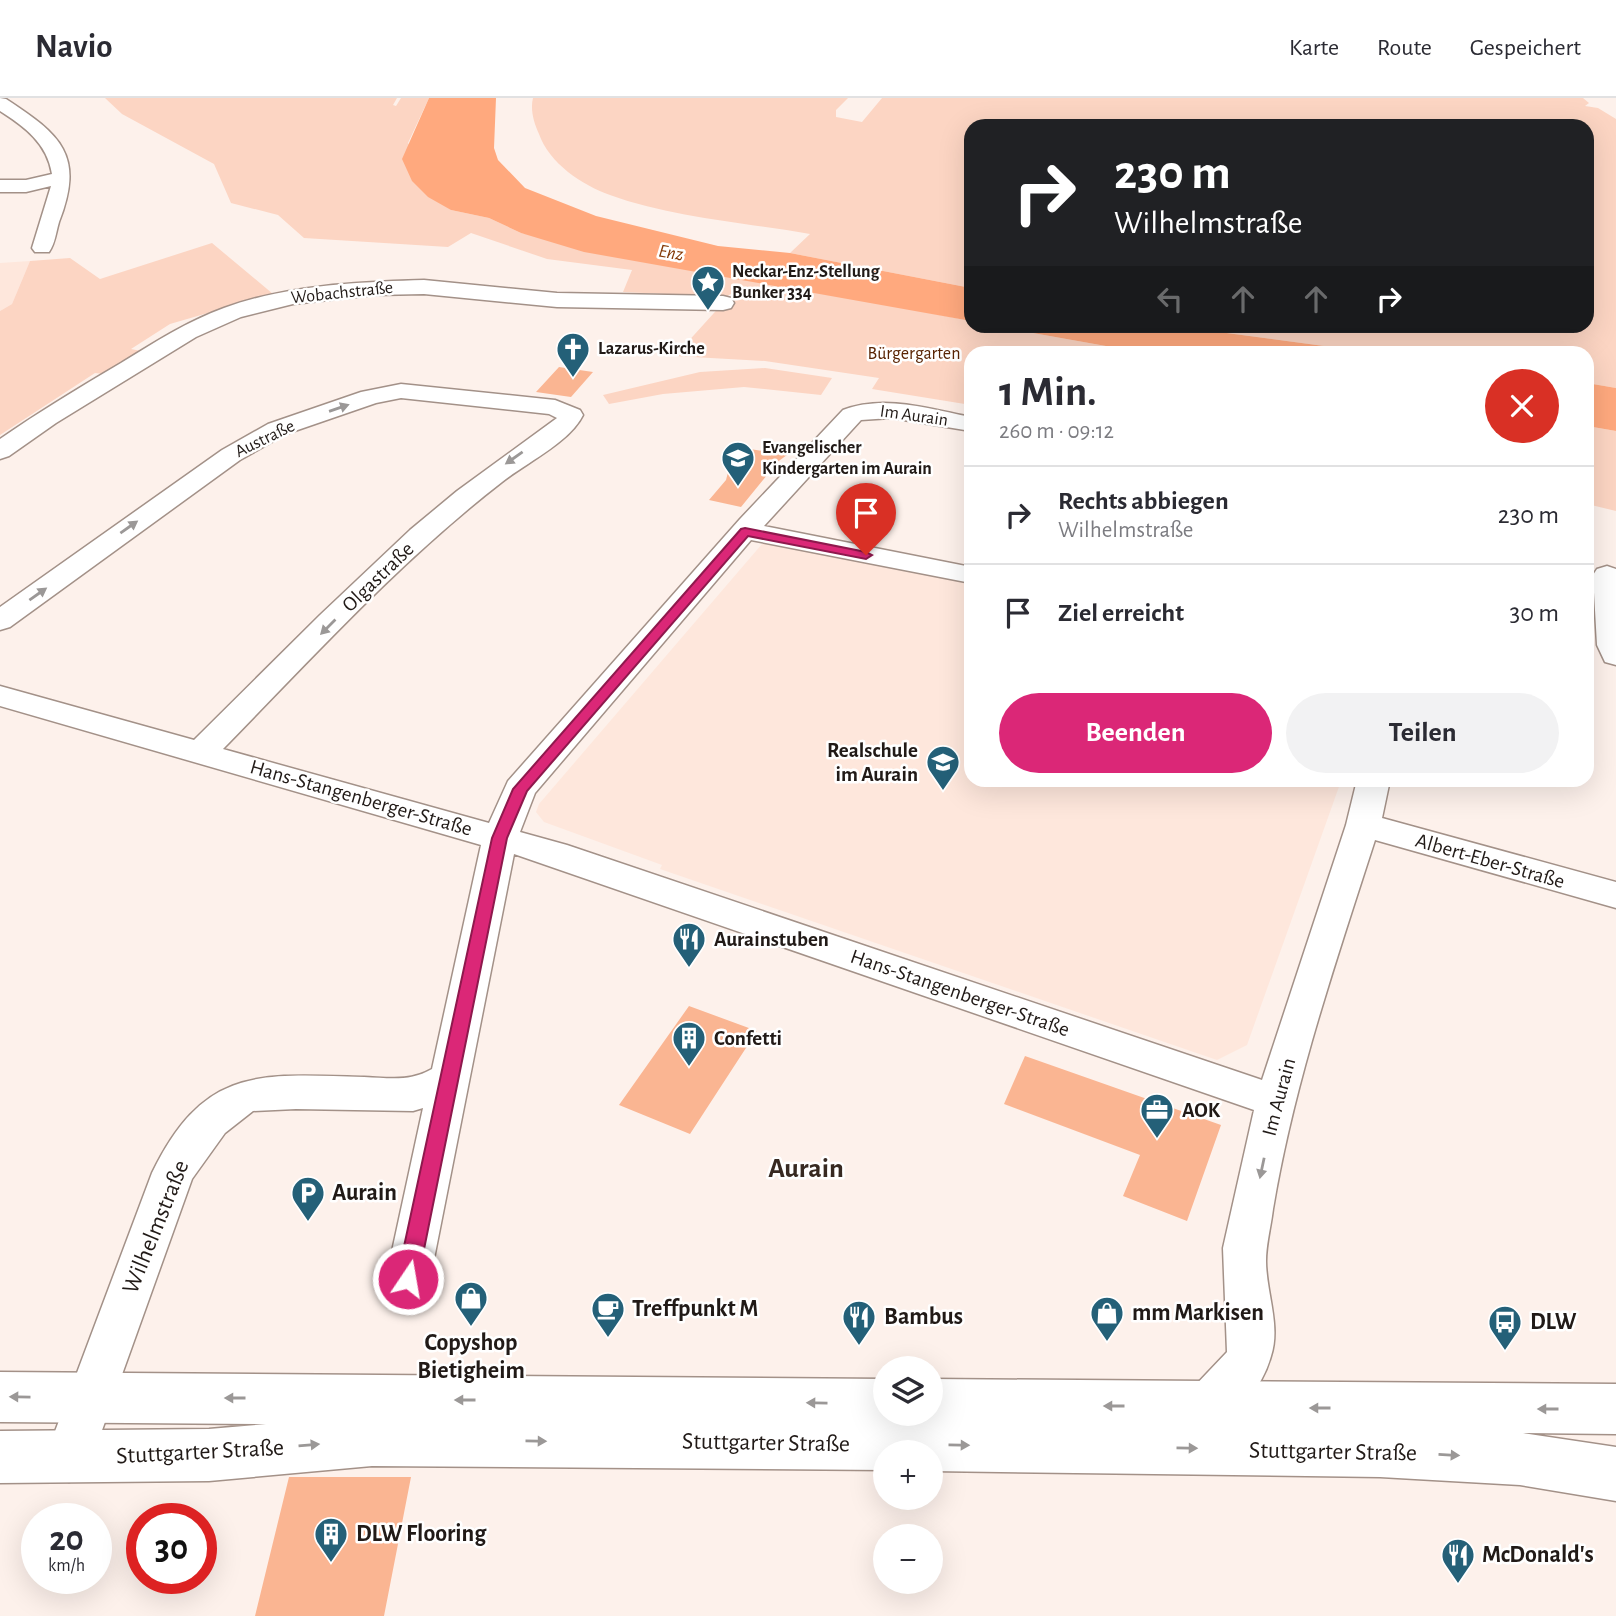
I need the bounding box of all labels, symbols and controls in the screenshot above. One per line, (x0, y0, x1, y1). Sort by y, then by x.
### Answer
text: Navio (35, 31, 113, 64)
text: Karte (1289, 36, 1339, 60)
text: Route (1377, 36, 1432, 60)
text: Gespeichert (1470, 36, 1581, 60)
icon: right (999, 147, 1090, 238)
text: 230 m (1114, 149, 1231, 198)
text: Wilhelmstraße (1114, 207, 1302, 239)
water label: Enz (657, 241, 685, 265)
place icon: Neckar-Enz-Stellung Bunker 334 (689, 263, 727, 312)
place label: Neckar-Enz-Stellung Bunker 334 (732, 263, 881, 302)
street label: Wobachstraße (290, 279, 394, 307)
icon: left (1151, 280, 1189, 318)
icon: ahead (1224, 280, 1262, 318)
icon: ahead (1297, 280, 1335, 318)
icon: right (1370, 280, 1408, 318)
church icon: Lazarus-Kirche (554, 330, 592, 379)
place label: Lazarus-Kirche (598, 340, 705, 358)
park label: Bürgergarten (868, 345, 960, 363)
button: close (1485, 369, 1559, 443)
text: 1 Min. (999, 371, 1097, 413)
one-way arrow (328, 402, 349, 413)
street label: Im Aurain (879, 402, 949, 430)
street label: Austraße (232, 417, 298, 461)
text: 260 m · 09:12 (999, 420, 1114, 443)
school or university icon: Evangelischer Kindergarten im Aurain (719, 439, 757, 488)
place label: Evangelischer Kindergarten im Aurain (762, 439, 932, 478)
one-way arrow (505, 451, 524, 464)
pin (836, 483, 896, 555)
text: Rechts abbiegen (1058, 488, 1229, 514)
icon: arrive (847, 494, 885, 532)
icon: right (999, 496, 1037, 534)
text: 230 m (1498, 502, 1559, 528)
text: Wilhelmstraße (1058, 519, 1193, 542)
one-way arrow (120, 520, 138, 534)
street label: Olgastraße (338, 538, 418, 616)
one-way arrow (29, 587, 47, 601)
icon: arrive (999, 594, 1037, 632)
text: Ziel erreicht (1058, 600, 1184, 626)
text: 30 m (1509, 600, 1559, 626)
one-way arrow (320, 618, 337, 634)
button: Beenden (999, 693, 1272, 773)
button: Teilen (1286, 693, 1559, 773)
place label: Realschule im Aurain (827, 740, 918, 785)
school or university icon: Realschule im Aurain (924, 743, 962, 792)
street label: Hans-Stangenberger-Straße (248, 756, 474, 840)
street label: Albert-Eber-Straße (1413, 830, 1567, 892)
restaurant icon: Aurainstuben (670, 920, 708, 969)
place label: Aurainstuben (714, 929, 829, 950)
street label: Hans-Stangenberger-Straße (848, 946, 1072, 1040)
building icon: Confetti (670, 1019, 708, 1068)
place label: Confetti (714, 1028, 782, 1049)
street label: Im Aurain (1258, 1056, 1300, 1138)
office icon: AOK (1138, 1091, 1176, 1140)
place label: AOK (1182, 1100, 1221, 1121)
district label: Aurain (768, 1155, 844, 1183)
street label: Wilhelmstraße (118, 1157, 194, 1297)
one-way arrow (1256, 1157, 1267, 1179)
parking icon: Aurain (289, 1174, 327, 1223)
place label: Aurain (332, 1181, 397, 1205)
position arrow (371, 1242, 445, 1316)
shop icon: Copyshop Bietigheim (452, 1279, 490, 1328)
cafe icon: Treffpunkt M (589, 1290, 627, 1339)
shop icon: mm Markisen (1088, 1294, 1126, 1343)
place label: Treffpunkt M (632, 1297, 758, 1321)
restaurant icon: Bambus (840, 1298, 878, 1347)
place label: mm Markisen (1132, 1301, 1264, 1325)
bus stop icon: DLW (1486, 1303, 1524, 1352)
place label: Bambus (884, 1305, 963, 1329)
place label: DLW (1530, 1310, 1577, 1334)
place label: Copyshop Bietigheim (417, 1331, 525, 1383)
map controls (873, 1356, 943, 1594)
button: layers (873, 1356, 943, 1426)
one-way arrow (9, 1391, 31, 1403)
one-way arrow (224, 1392, 246, 1404)
one-way arrow (454, 1394, 476, 1406)
one-way arrow (806, 1397, 828, 1409)
one-way arrow (1103, 1400, 1125, 1412)
one-way arrow (1309, 1402, 1331, 1413)
one-way arrow (1537, 1403, 1559, 1415)
street label: Stuttgarter Straße (682, 1430, 850, 1456)
one-way arrow (525, 1435, 547, 1447)
street label: Stuttgarter Straße (115, 1436, 285, 1468)
one-way arrow (298, 1439, 320, 1450)
street label: Stuttgarter Straße (1249, 1439, 1417, 1465)
button: + (873, 1440, 943, 1510)
one-way arrow (949, 1440, 971, 1451)
one-way arrow (1176, 1442, 1198, 1454)
one-way arrow (1438, 1450, 1460, 1461)
speed limit sign: 30 (126, 1503, 217, 1594)
building icon: DLW Flooring (312, 1515, 350, 1564)
text: 20 (49, 1522, 84, 1557)
place label: DLW Flooring (356, 1522, 487, 1546)
button: − (873, 1524, 943, 1594)
restaurant icon: McDonald's (1439, 1536, 1477, 1585)
place label: McDonald's (1482, 1543, 1594, 1567)
text: km/h (48, 1557, 85, 1575)

